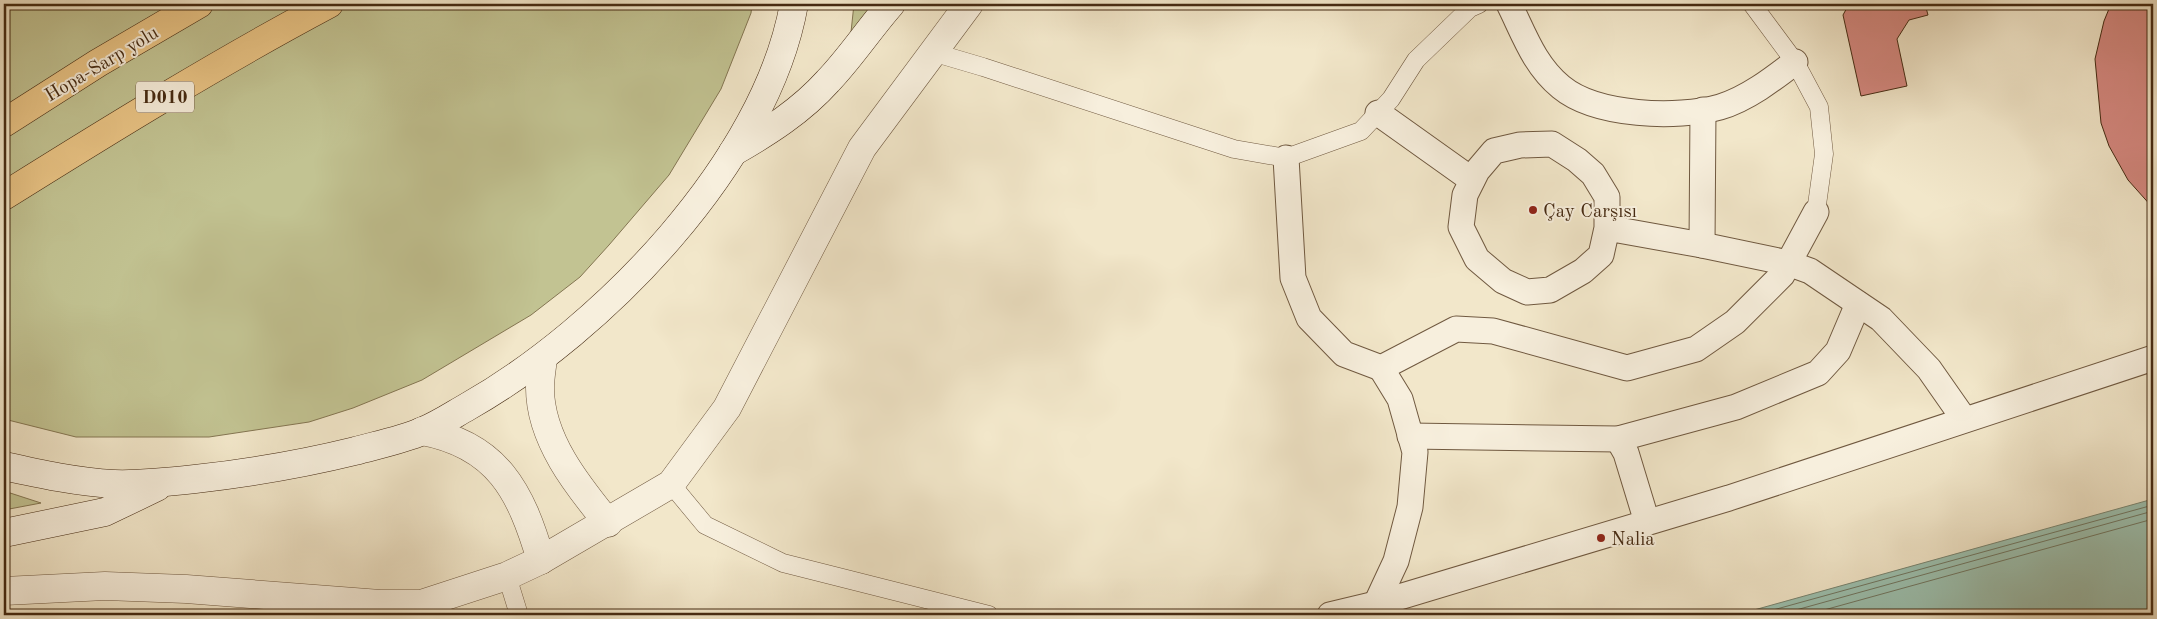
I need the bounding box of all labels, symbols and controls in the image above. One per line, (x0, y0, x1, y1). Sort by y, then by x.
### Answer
street label: Hopa-Sarp yolu (42, 24, 162, 106)
road number: D010 (136, 81, 194, 112)
place label: Çay Carşısı (1543, 203, 1637, 222)
marker: Çay Carşısı (1527, 204, 1539, 216)
place label: Nalia (1611, 531, 1655, 550)
marker: Nalia (1595, 532, 1607, 544)

